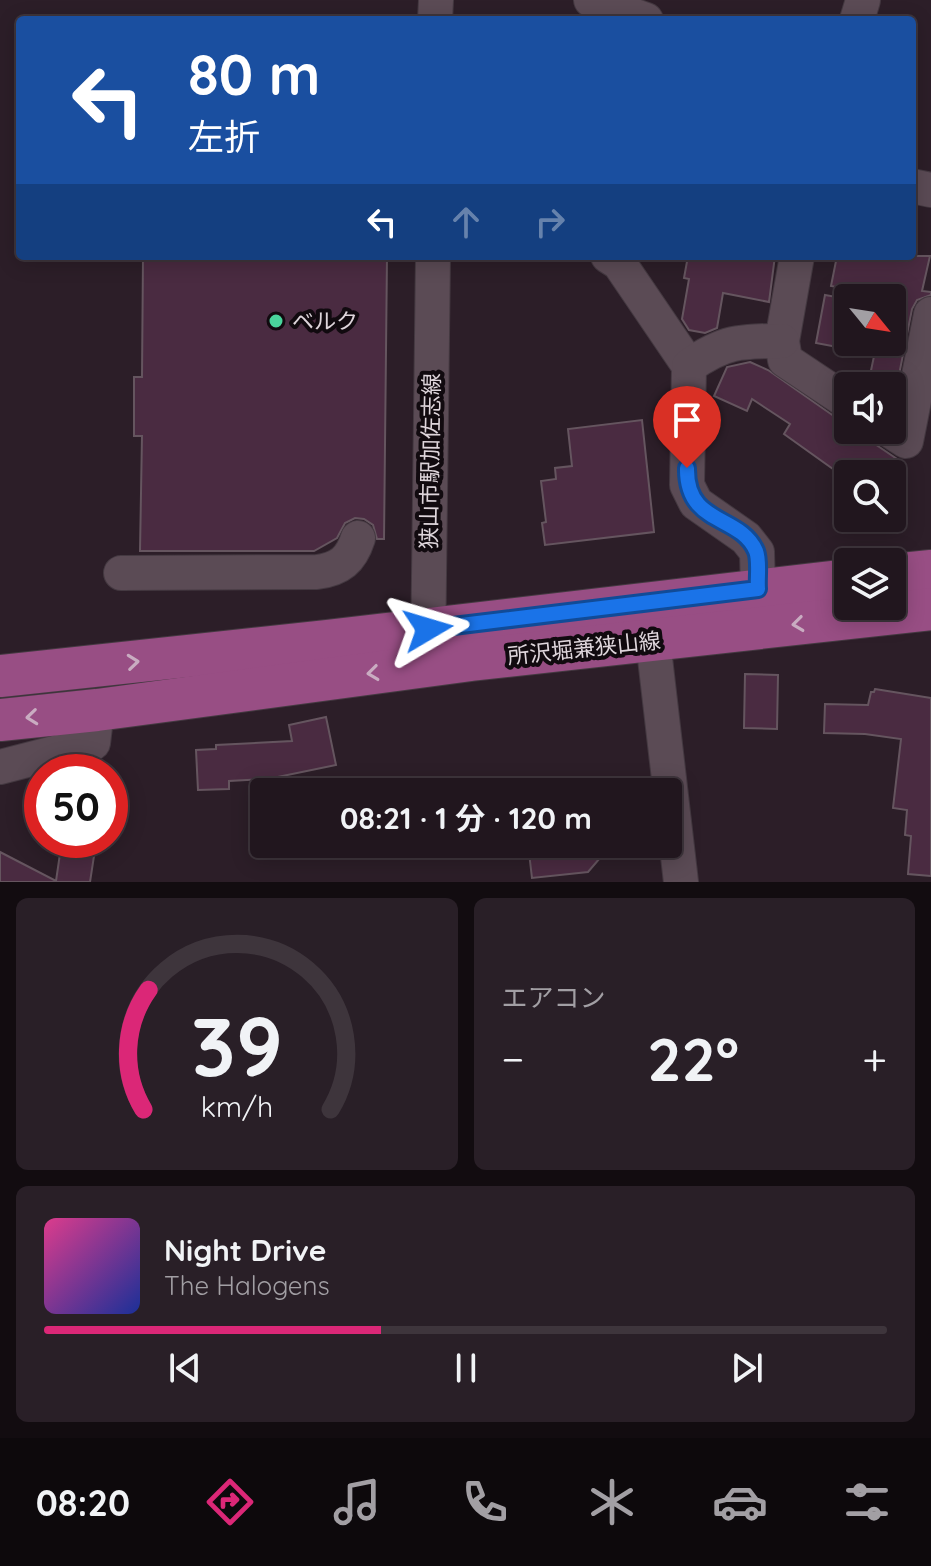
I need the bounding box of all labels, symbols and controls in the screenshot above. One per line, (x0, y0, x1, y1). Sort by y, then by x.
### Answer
text: 80 m (188, 39, 320, 109)
icon: left (56, 48, 160, 152)
text: 左折 (188, 114, 260, 159)
icon: left (360, 200, 404, 244)
icon: ahead (444, 200, 488, 244)
icon: right (528, 200, 572, 244)
north arrow (834, 284, 906, 356)
map controls (834, 284, 906, 620)
place label: ベルク (292, 307, 358, 335)
marker: ベルク (267, 312, 285, 330)
button: sound (834, 372, 906, 444)
street label: 狭山市駅加佐志線 (414, 373, 446, 549)
pin (653, 386, 721, 468)
icon: arrive (665, 398, 709, 442)
button: search (834, 460, 906, 532)
button: layers (834, 548, 906, 620)
position arrow (386, 587, 470, 671)
one-way arrow (791, 616, 804, 633)
street label: 所沢堀兼狭山線 (506, 626, 662, 670)
one-way arrow (127, 654, 140, 671)
one-way arrow (366, 664, 379, 681)
one-way arrow (25, 708, 38, 725)
speed limit sign: 50 (24, 754, 128, 858)
text: 08:21 · 1 分 · 120 m (340, 799, 592, 837)
text: エアコン (502, 981, 606, 1014)
text: 39 (191, 993, 283, 1097)
text: 22° (647, 1021, 739, 1096)
text: − (502, 1031, 524, 1086)
text: + (862, 1031, 887, 1086)
text: km/h (200, 1088, 273, 1124)
text: Night Drive (164, 1231, 326, 1269)
text: The Halogens (164, 1269, 330, 1302)
icon: previous (163, 1346, 207, 1390)
icon: pause (444, 1346, 488, 1390)
icon: next (725, 1346, 769, 1390)
icon: directions (202, 1474, 258, 1530)
icon: music (329, 1474, 385, 1530)
icon: phone (457, 1474, 513, 1530)
icon: climate (584, 1474, 640, 1530)
icon: car (712, 1474, 768, 1530)
icon: filters (839, 1474, 895, 1530)
text: 08:20 (36, 1480, 130, 1525)

